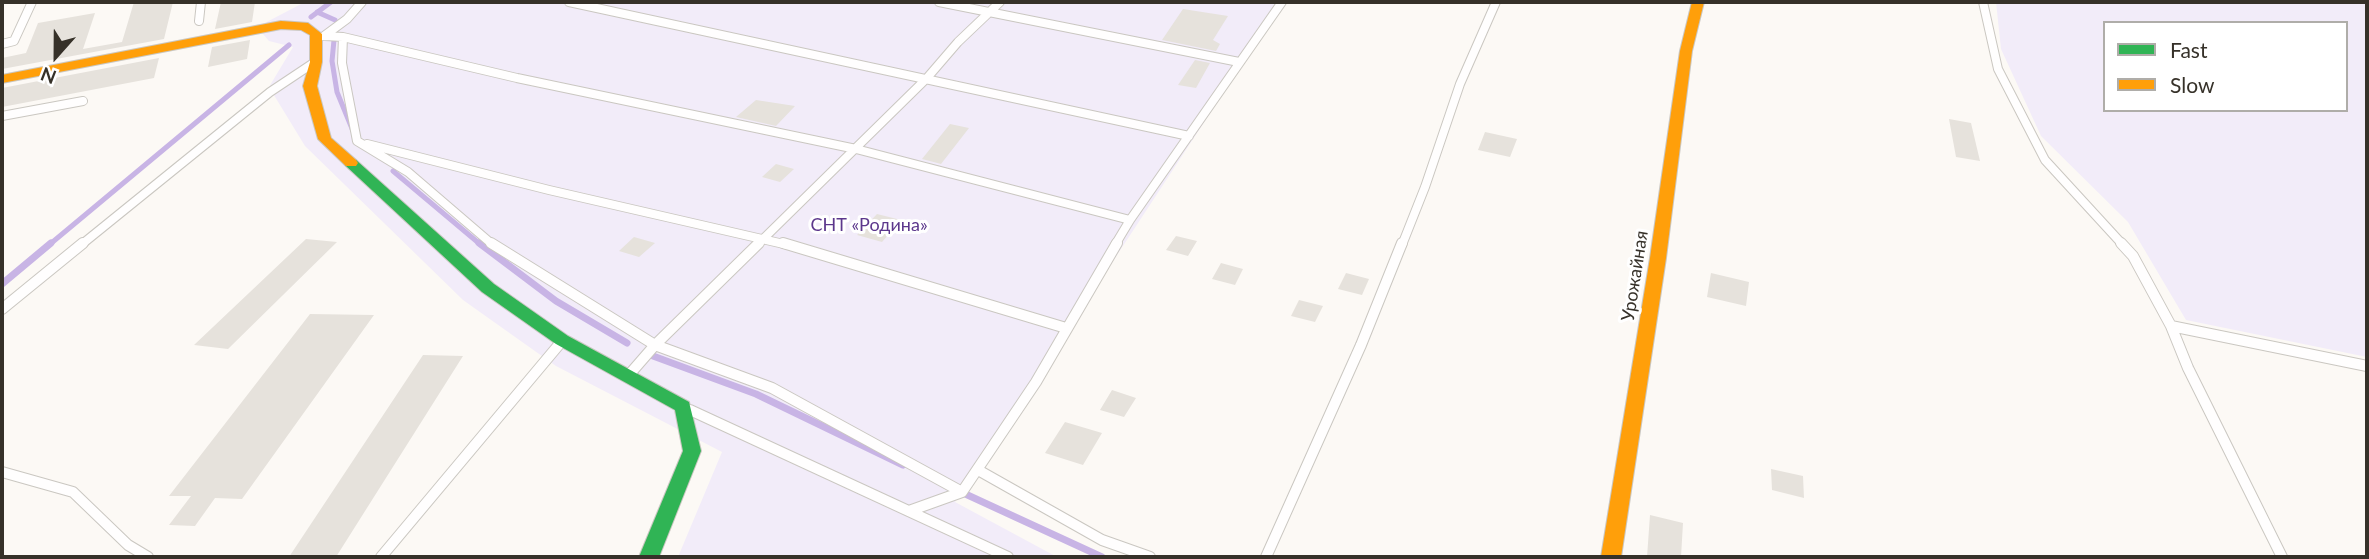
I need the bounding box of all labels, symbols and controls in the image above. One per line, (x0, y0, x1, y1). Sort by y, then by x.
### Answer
north arrow (21, 21, 91, 91)
legend (2103, 21, 2348, 112)
text: Fast (2170, 37, 2207, 62)
text: N (37, 63, 59, 89)
text: Slow (2170, 72, 2214, 97)
park label: СНТ «Родина» (810, 214, 928, 236)
street label: Урожайная (1617, 229, 1653, 323)

